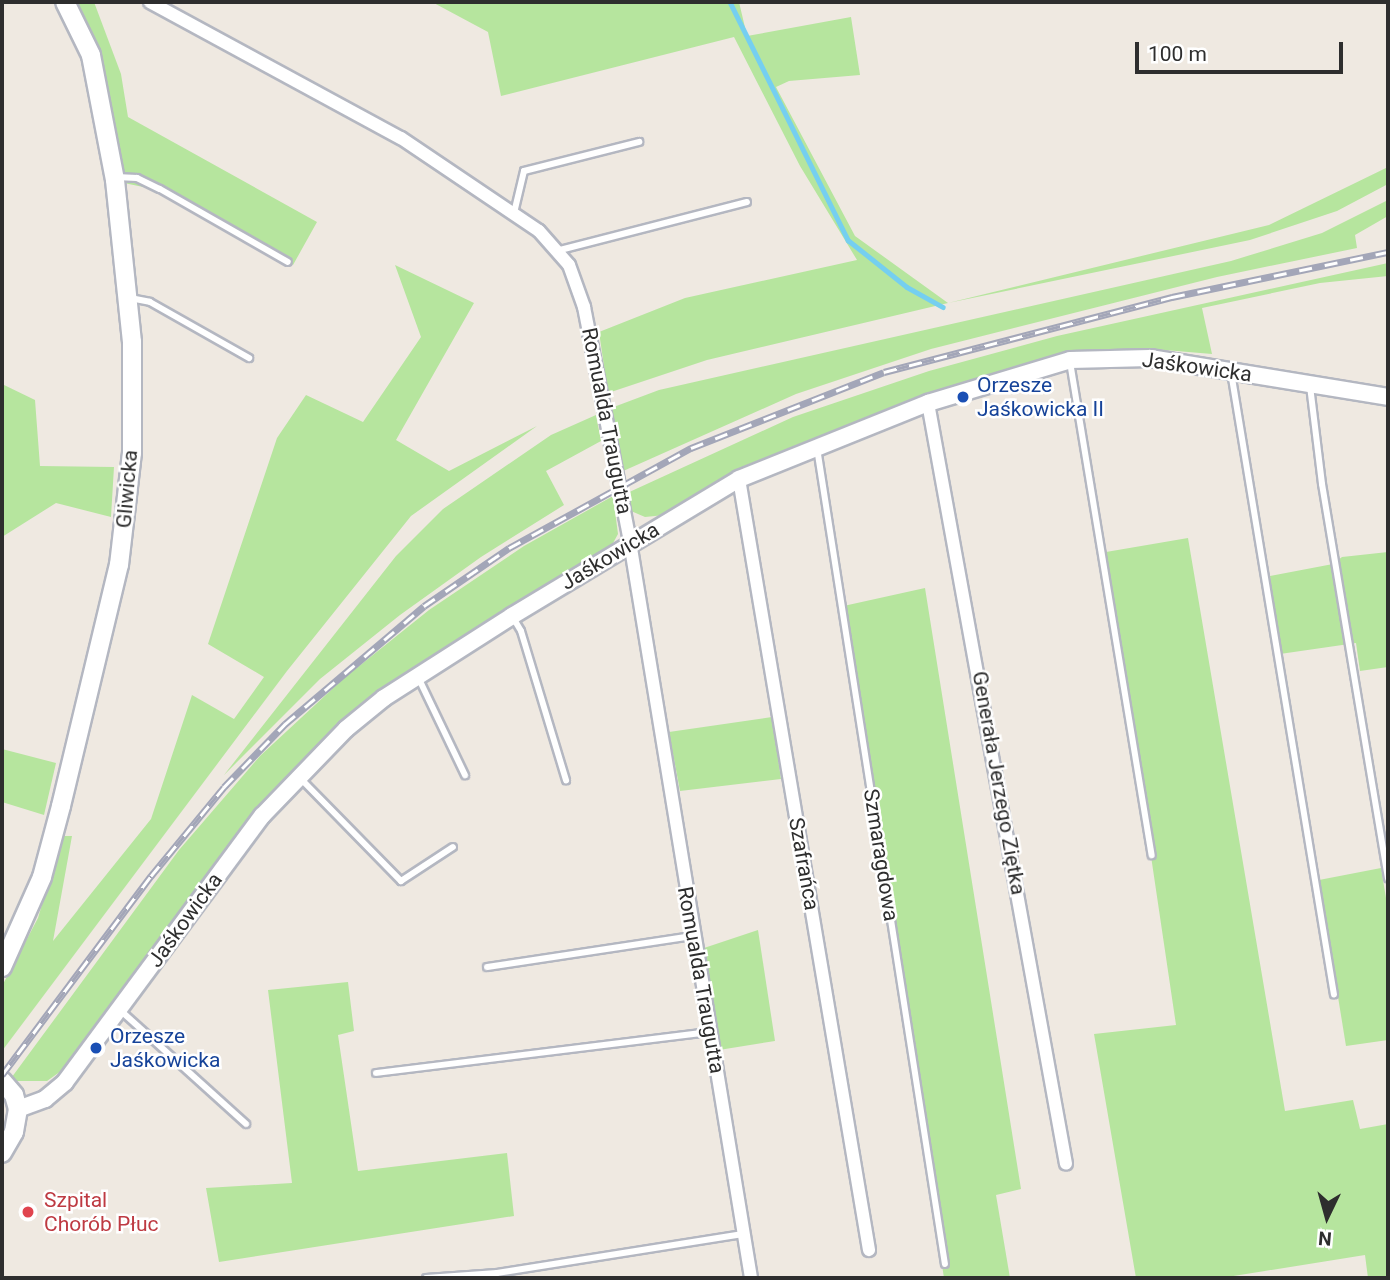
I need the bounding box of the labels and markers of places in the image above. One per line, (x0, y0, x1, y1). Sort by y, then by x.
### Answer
place label: Orzesze Jaśkowicka II (977, 372, 1104, 422)
marker: Orzesze Jaśkowicka II (955, 389, 971, 405)
place label: Orzesze Jaśkowicka (110, 1023, 220, 1073)
marker: Orzesze Jaśkowicka (88, 1040, 104, 1056)
place label: Szpital Chorób Płuc (44, 1187, 159, 1237)
marker: Szpital Chorób Płuc (18, 1202, 38, 1222)

